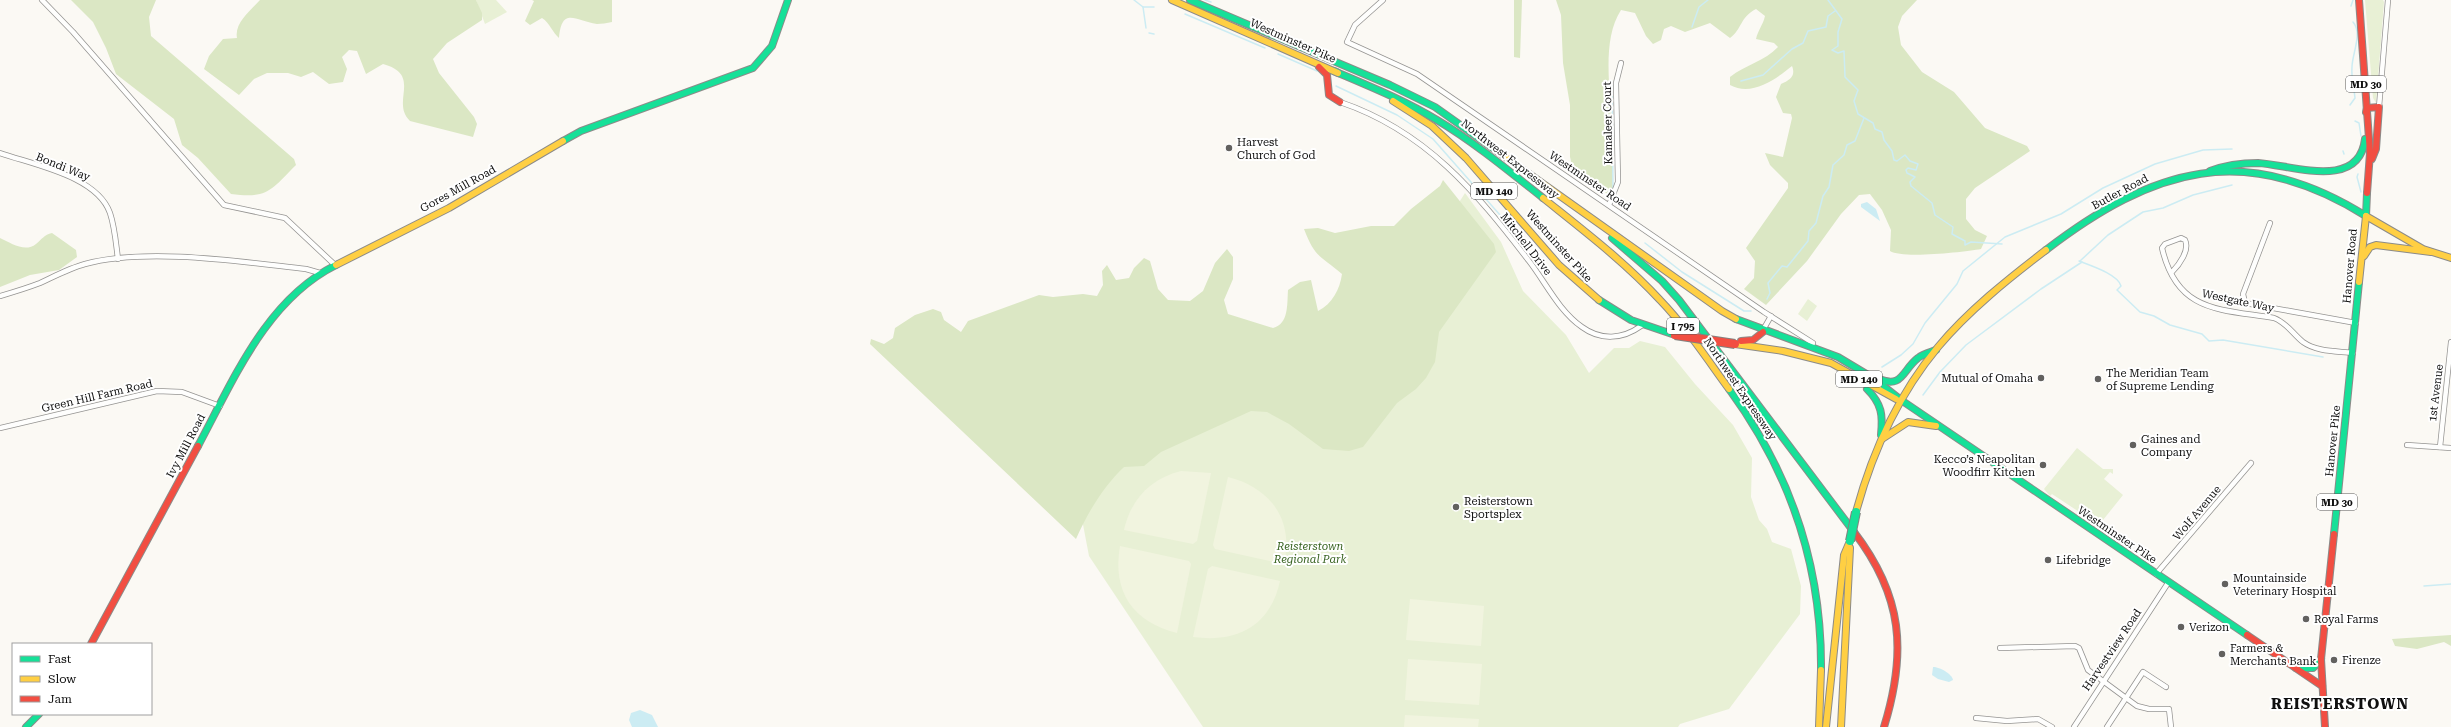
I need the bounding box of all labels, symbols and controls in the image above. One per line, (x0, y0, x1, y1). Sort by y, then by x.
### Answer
street label: Westminster Pike (1248, 16, 1338, 66)
road number: MD 30 (2346, 76, 2386, 92)
street label: Kamaleer Court (1601, 81, 1615, 165)
street label: Northwest Expressway (1458, 117, 1562, 202)
place label: Harvest Church of God (1237, 136, 1315, 162)
marker: Harvest Church of God (1224, 143, 1234, 153)
street label: Westminster Road (1546, 149, 1634, 213)
street label: Bondi Way (34, 150, 93, 184)
street label: Gores Mill Road (418, 163, 498, 215)
street label: Butler Road (2090, 172, 2150, 212)
road number: MD 140 (1471, 183, 1517, 199)
street label: Westminster Pike (1523, 207, 1595, 285)
street label: Mitchell Drive (1498, 210, 1554, 278)
street label: Hanover Road (2340, 228, 2360, 304)
street label: Westgate Way (2201, 287, 2276, 315)
road number: I 795 (1667, 318, 1699, 334)
street label: Northwest Expressway (1701, 335, 1779, 443)
street label: 1st Avenue (2426, 364, 2446, 422)
place label: The Meridian Team of Supreme Lending (2106, 367, 2215, 393)
road number: MD 140 (1836, 371, 1882, 387)
place label: Mutual of Omaha (1941, 372, 2033, 385)
marker: Mutual of Omaha (2036, 373, 2046, 383)
marker: The Meridian Team of Supreme Lending (2093, 374, 2103, 384)
street label: Green Hill Farm Road (40, 377, 154, 415)
street label: Hanover Pike (2323, 405, 2343, 477)
street label: Ivy Mill Road (164, 412, 208, 480)
place label: Gaines and Company (2141, 433, 2200, 459)
marker: Gaines and Company (2128, 440, 2138, 450)
place label: Kecco’s Neapolitan Woodfirr Kitchen (1934, 453, 2035, 479)
marker: Kecco’s Neapolitan Woodfirr Kitchen (2038, 460, 2048, 470)
street label: Wolf Avenue (2170, 483, 2224, 543)
road number: MD 30 (2317, 494, 2357, 510)
place label: Reisterstown Sportsplex (1464, 495, 1533, 521)
marker: Reisterstown Sportsplex (1451, 502, 1461, 512)
street label: Westminster Pike (2075, 504, 2159, 566)
park label: Reisterstown Regional Park (1273, 540, 1346, 566)
place label: Lifebridge (2056, 554, 2111, 567)
marker: Lifebridge (2043, 555, 2053, 565)
place label: Mountainside Veterinary Hospital (2233, 572, 2337, 598)
marker: Mountainside Veterinary Hospital (2220, 579, 2230, 589)
street label: Harvestview Road (2080, 607, 2144, 693)
place label: Royal Farms (2314, 613, 2378, 626)
marker: Royal Farms (2301, 614, 2311, 624)
place label: Verizon (2189, 621, 2229, 634)
marker: Verizon (2176, 622, 2186, 632)
place label: Farmers & Merchants Bank (2230, 642, 2316, 668)
legend (12, 643, 152, 715)
marker: Farmers & Merchants Bank (2217, 649, 2227, 659)
text: Fast (48, 652, 72, 666)
place label: Firenze (2342, 654, 2381, 667)
marker: Firenze (2329, 655, 2339, 665)
text: Slow (48, 672, 76, 686)
text: Jam (48, 692, 72, 706)
district label: REISTERSTOWN (2271, 695, 2409, 713)

